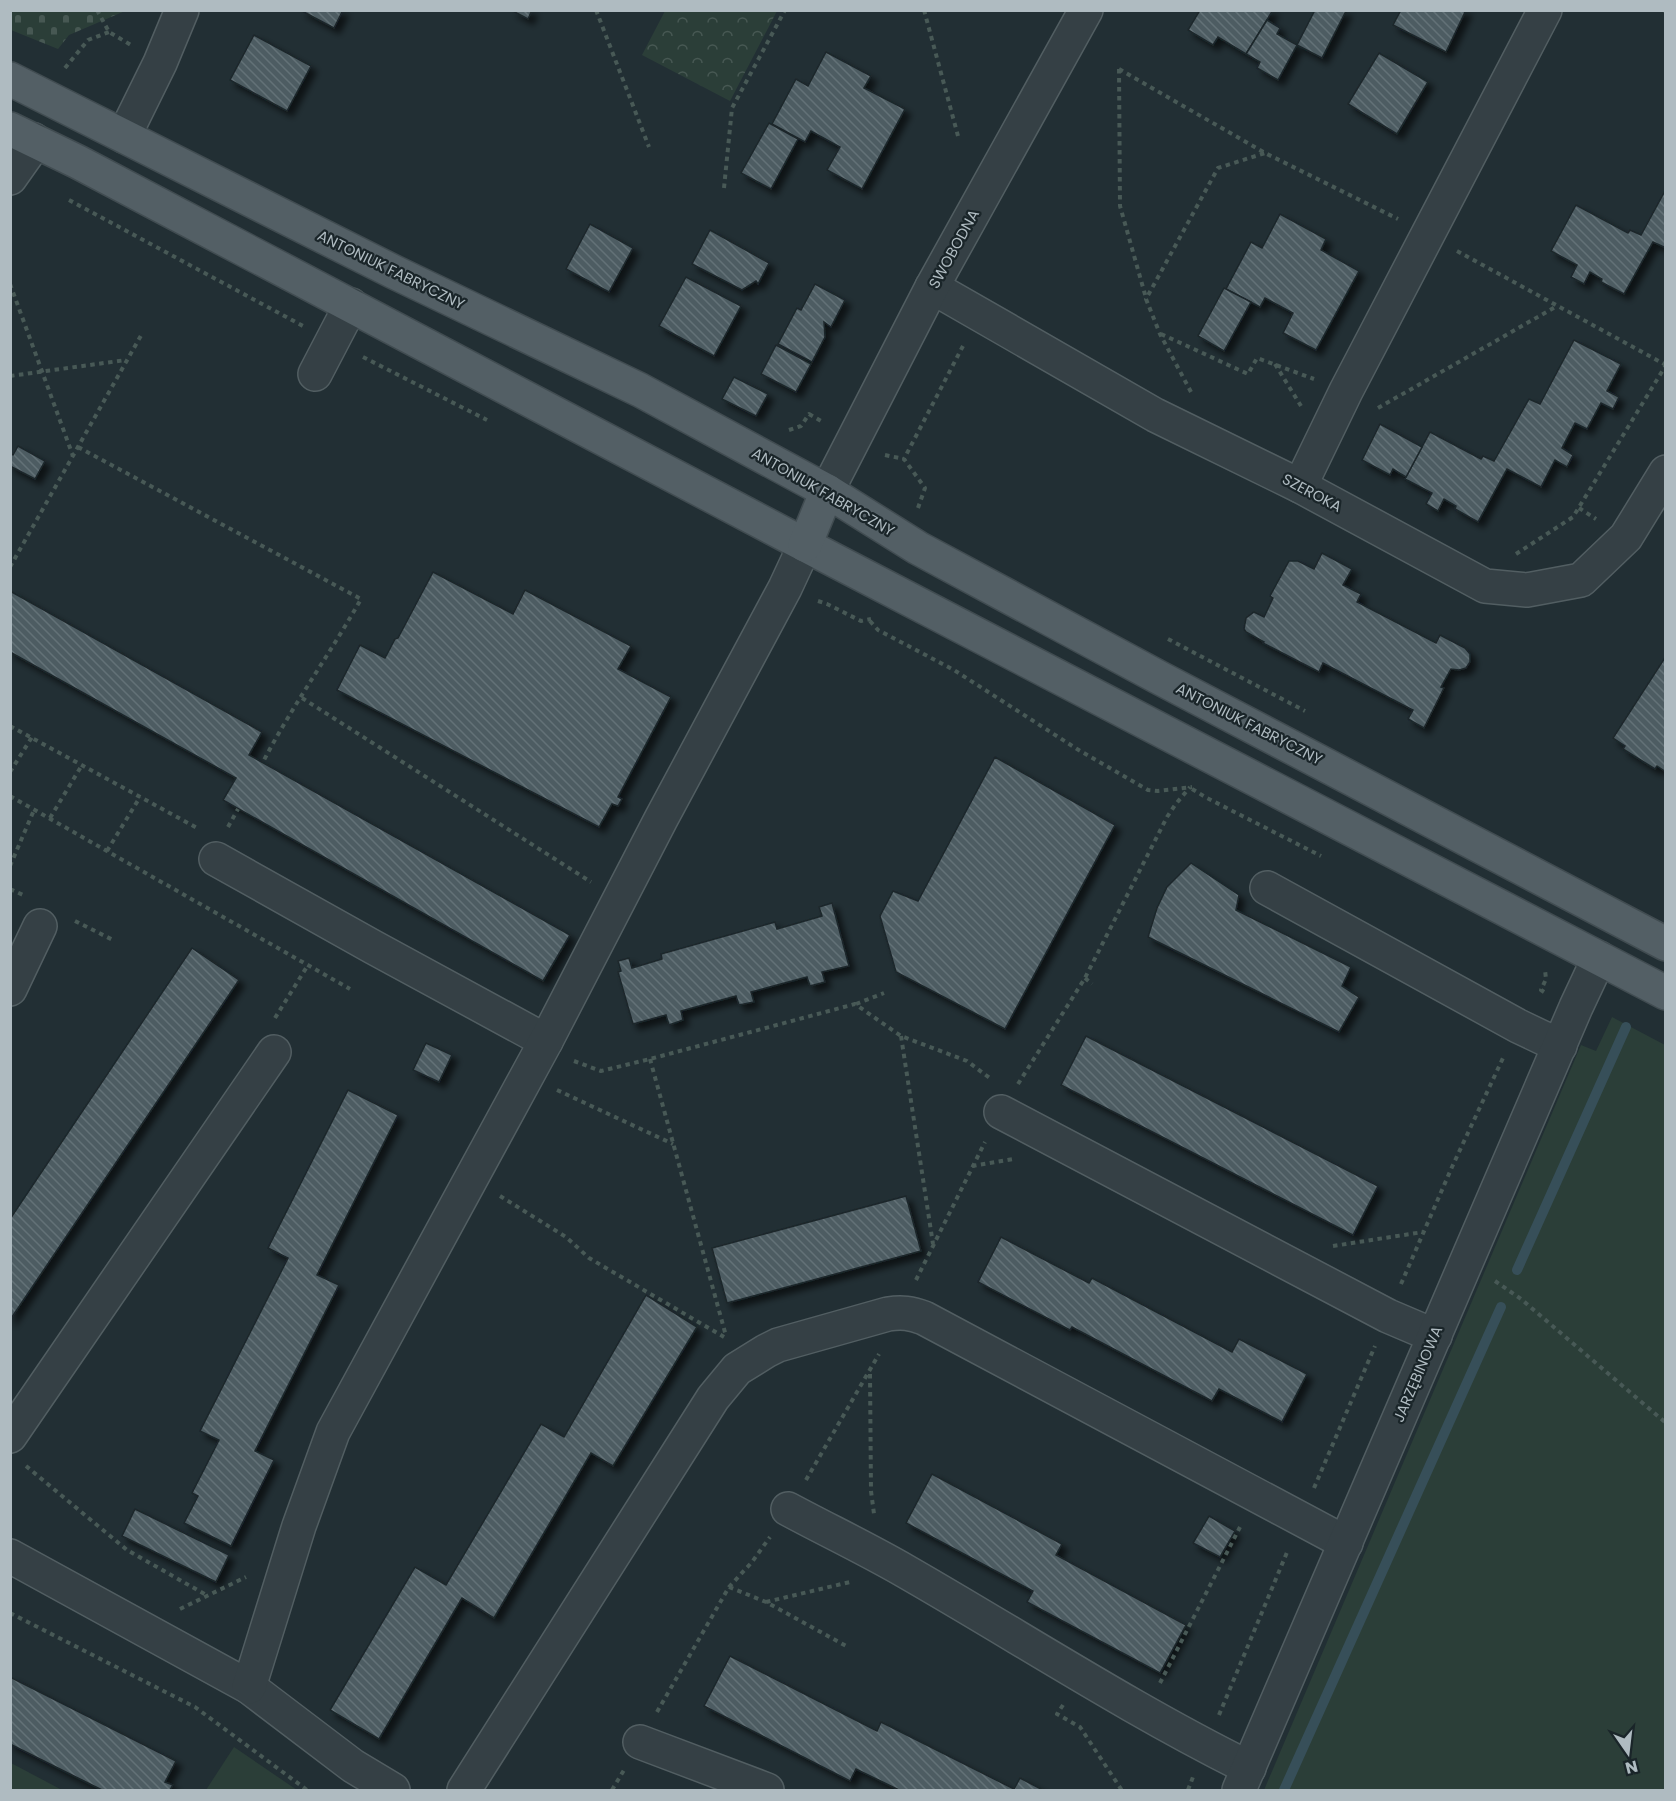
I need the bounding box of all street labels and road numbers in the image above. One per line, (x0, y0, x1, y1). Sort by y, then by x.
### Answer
street label: SWOBODNA (923, 205, 984, 292)
street label: ANTONIUK FABRYCZNY (314, 225, 469, 315)
street label: ANTONIUK FABRYCZNY (748, 442, 899, 541)
street label: SZEROKA (1279, 468, 1346, 517)
street label: ANTONIUK FABRYCZNY (1172, 678, 1326, 770)
street label: JARZĘBINOWA (1388, 1322, 1447, 1425)

